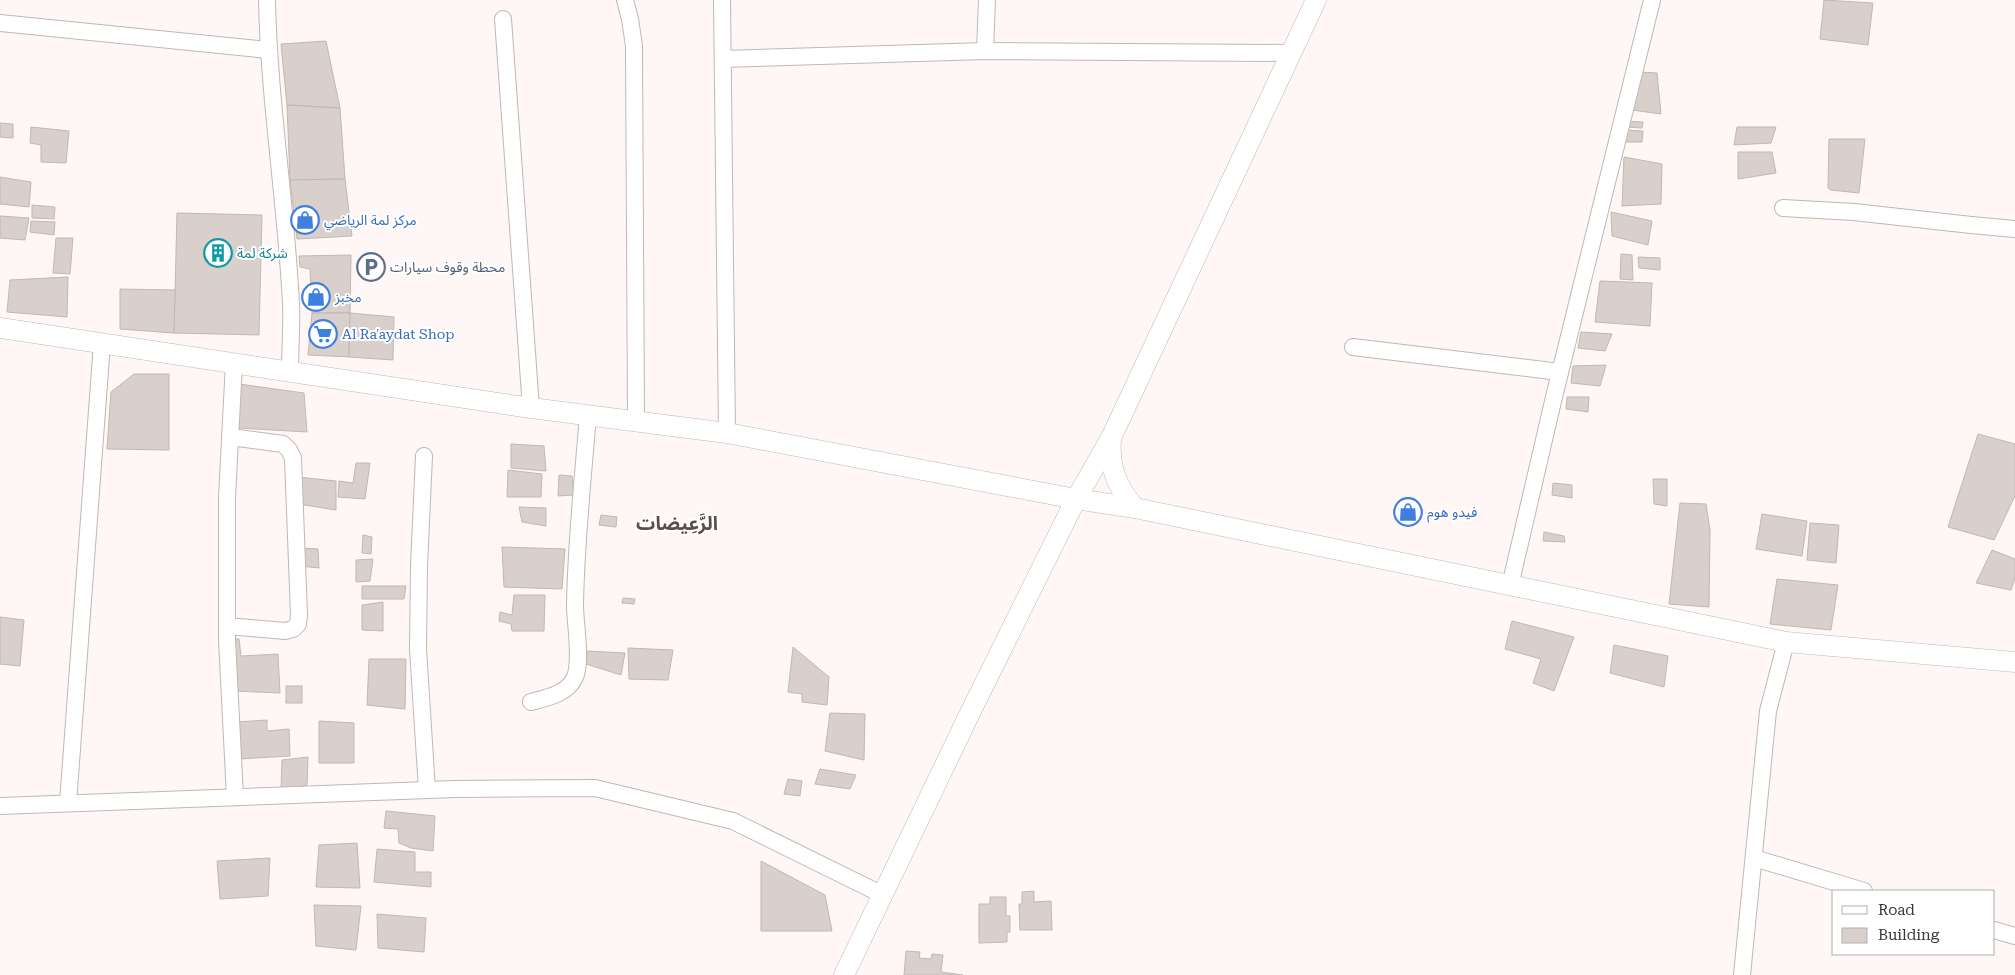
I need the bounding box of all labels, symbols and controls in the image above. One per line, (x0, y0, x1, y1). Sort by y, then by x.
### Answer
shop icon: مركز لمة الرياضي (290, 205, 320, 235)
place label: مركز لمة الرياضي (324, 212, 417, 231)
building icon: شركة لمة (203, 238, 233, 268)
place label: شركة لمة (237, 245, 288, 262)
parking icon: محطة وقوف سيارات (356, 252, 386, 282)
place label: محطة وقوف سيارات (390, 259, 505, 276)
shop icon: مخبز (301, 282, 331, 312)
place label: مخبز (334, 289, 362, 306)
supermarket icon: Al Ra'aydat Shop (308, 319, 338, 349)
place label: Al Ra'aydat Shop (342, 326, 455, 342)
shop icon: فيدو هوم (1393, 497, 1423, 527)
place label: فيدو هوم (1427, 504, 1477, 523)
district label: الرَّعِيضات (636, 512, 718, 535)
legend (1832, 890, 1995, 955)
text: Road (1878, 901, 1915, 919)
text: Building (1878, 926, 1940, 944)

